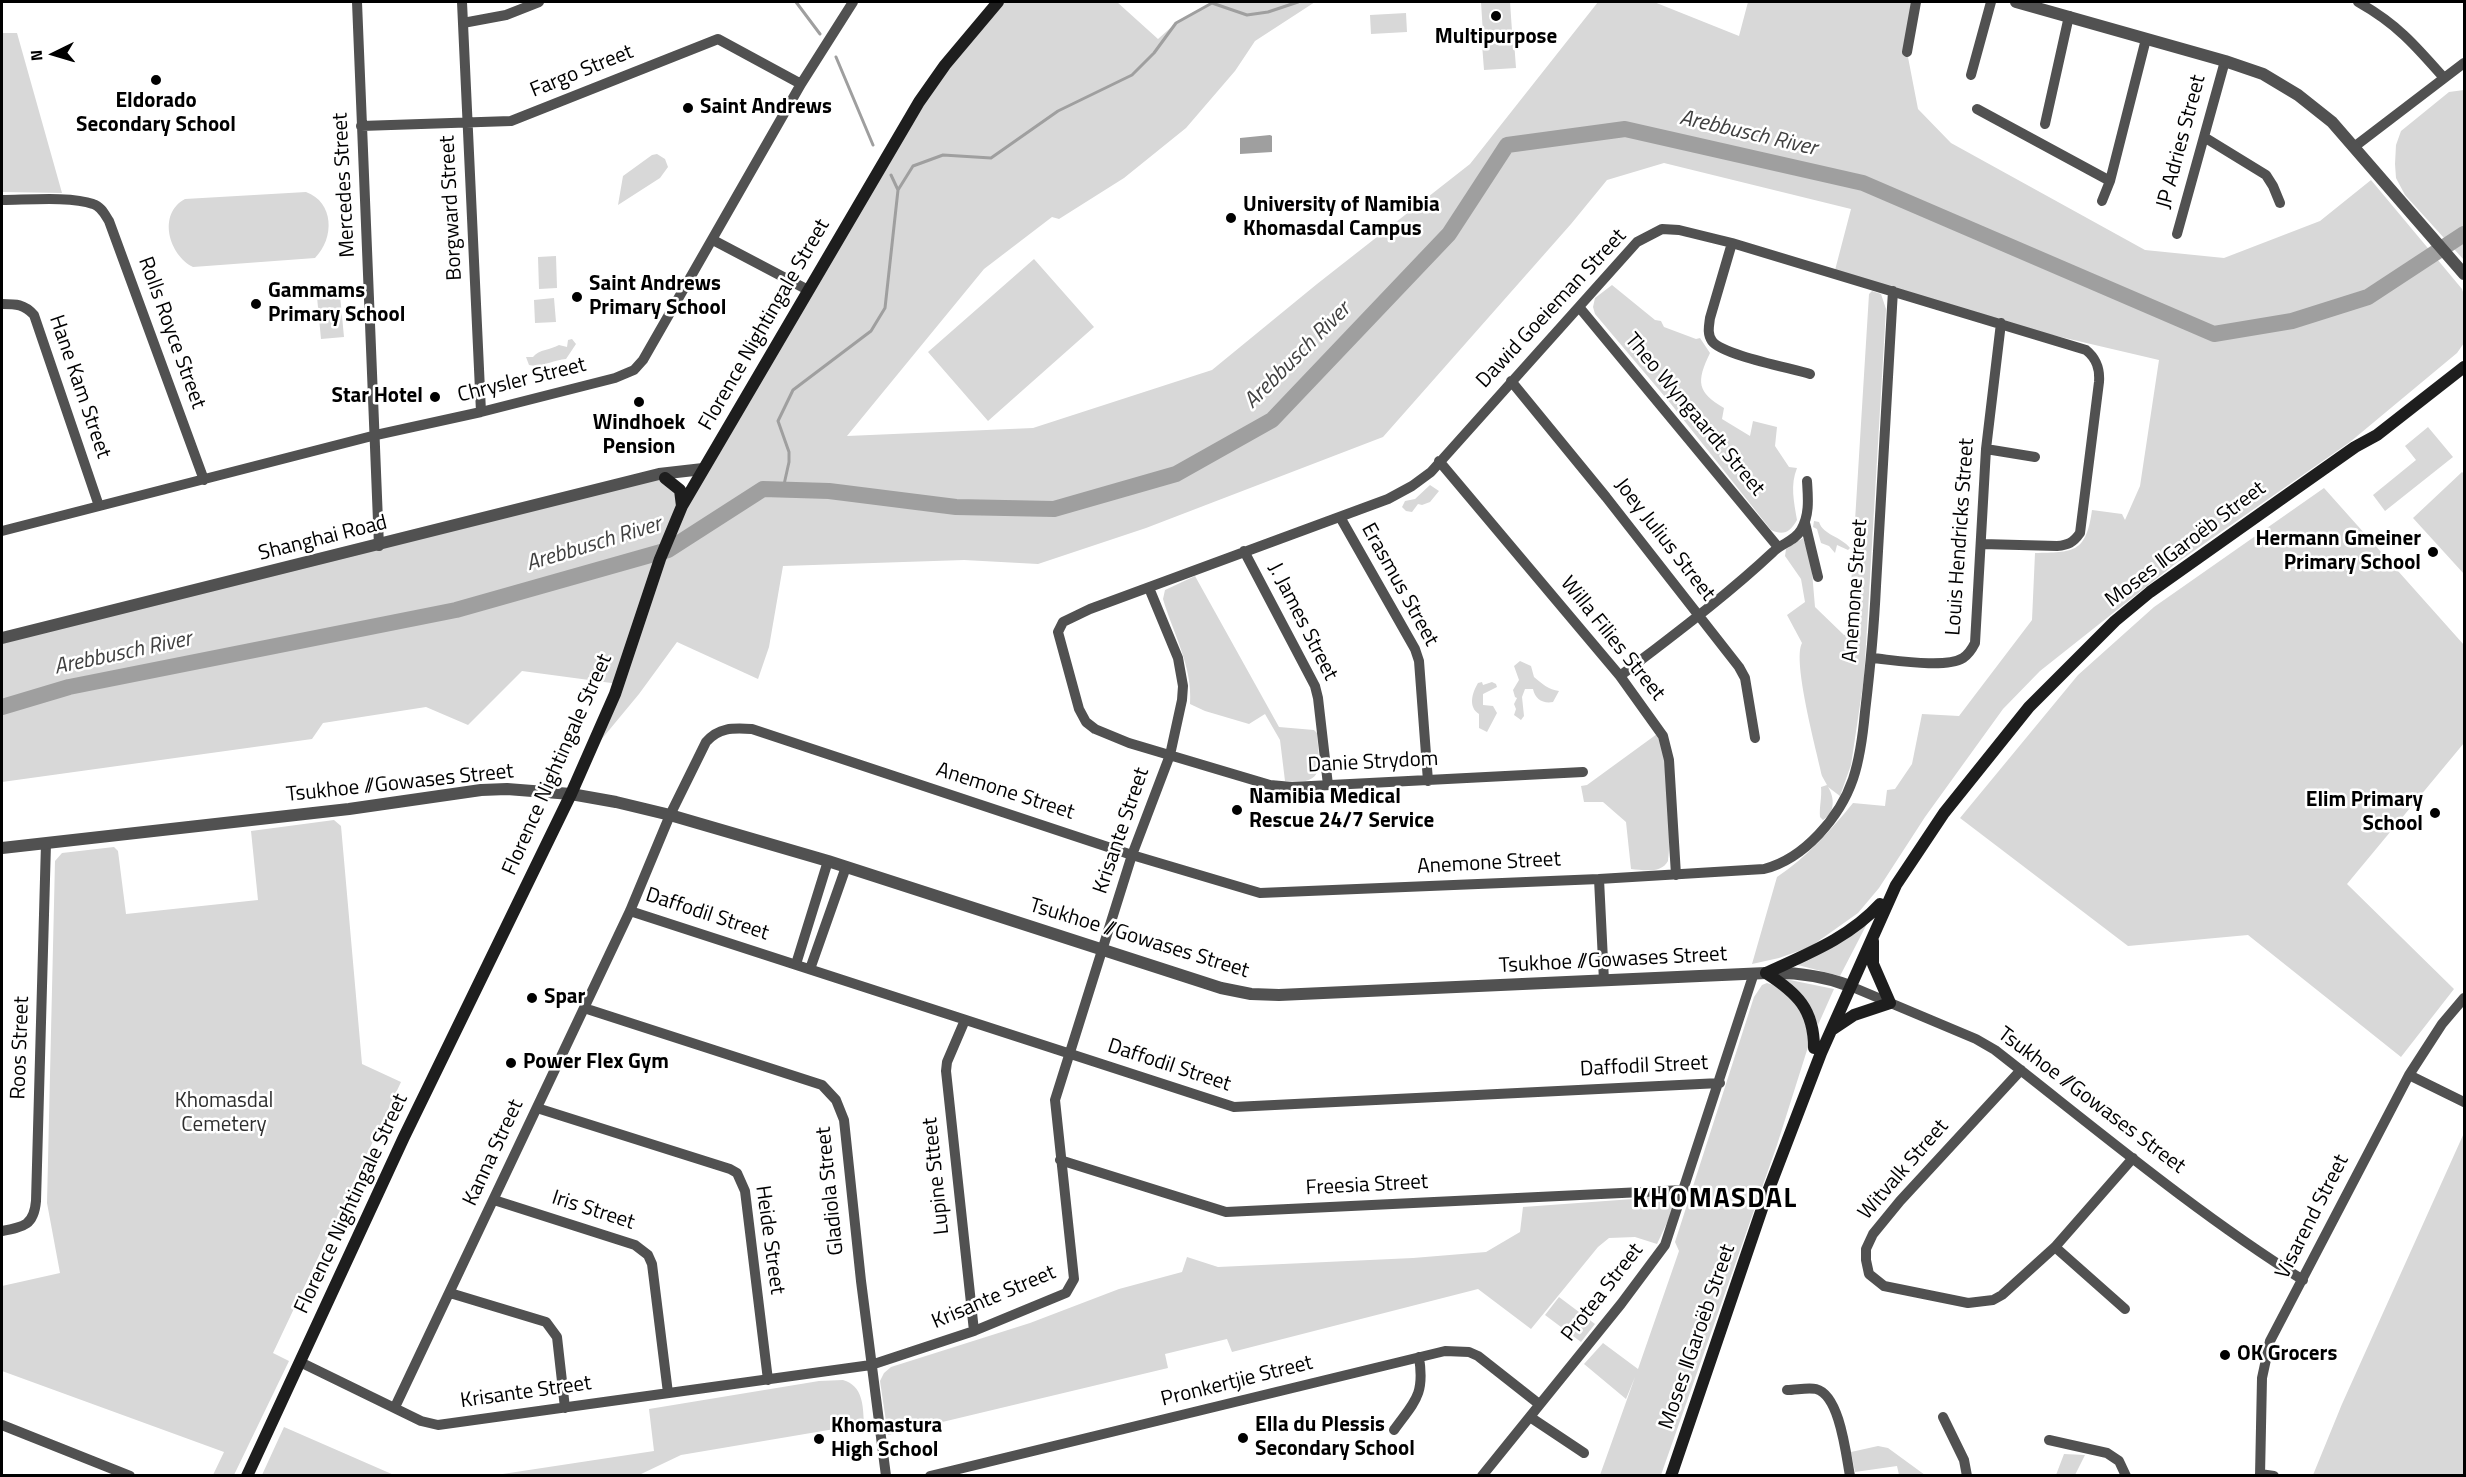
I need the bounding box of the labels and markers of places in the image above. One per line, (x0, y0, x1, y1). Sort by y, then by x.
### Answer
marker: Multipurpose (1489, 9, 1503, 23)
place label: Multipurpose (1435, 25, 1557, 51)
marker: Eldorado Secondary School (149, 73, 163, 87)
place label: Eldorado Secondary School (76, 89, 236, 139)
place label: Saint Andrews (700, 95, 832, 121)
marker: Saint Andrews (681, 101, 695, 115)
place label: University of Namibia Khomasdal Campus (1243, 193, 1440, 243)
marker: University of Namibia Khomasdal Campus (1224, 211, 1238, 225)
place label: Saint Andrews Primary School (589, 272, 726, 322)
place label: Gammams Primary School (268, 279, 405, 329)
marker: Saint Andrews Primary School (570, 290, 584, 304)
marker: Gammams Primary School (249, 297, 263, 311)
place label: Star Hotel (332, 384, 423, 410)
marker: Star Hotel (428, 390, 442, 404)
marker: Windhoek Pension (632, 395, 646, 409)
place label: Windhoek Pension (593, 411, 685, 461)
place label: Hermann Gmeiner Primary School (2255, 527, 2421, 577)
marker: Hermann Gmeiner Primary School (2426, 545, 2440, 559)
place label: Namibia Medical Rescue 24/7 Service (1249, 785, 1434, 835)
place label: Elim Primary School (2306, 788, 2423, 838)
marker: Namibia Medical Rescue 24/7 Service (1230, 803, 1244, 817)
marker: Elim Primary School (2428, 806, 2442, 820)
place label: Spar (544, 985, 585, 1011)
marker: Spar (525, 991, 539, 1005)
place label: Power Flex Gym (523, 1050, 669, 1076)
marker: Power Flex Gym (504, 1056, 518, 1070)
place label: OK Grocers (2237, 1342, 2337, 1368)
marker: OK Grocers (2218, 1348, 2232, 1362)
place label: Ella du Plessis Secondary School (1255, 1413, 1415, 1463)
place label: Khomastura High School (831, 1414, 942, 1464)
marker: Ella du Plessis Secondary School (1236, 1431, 1250, 1445)
marker: Khomastura High School (812, 1432, 826, 1446)

